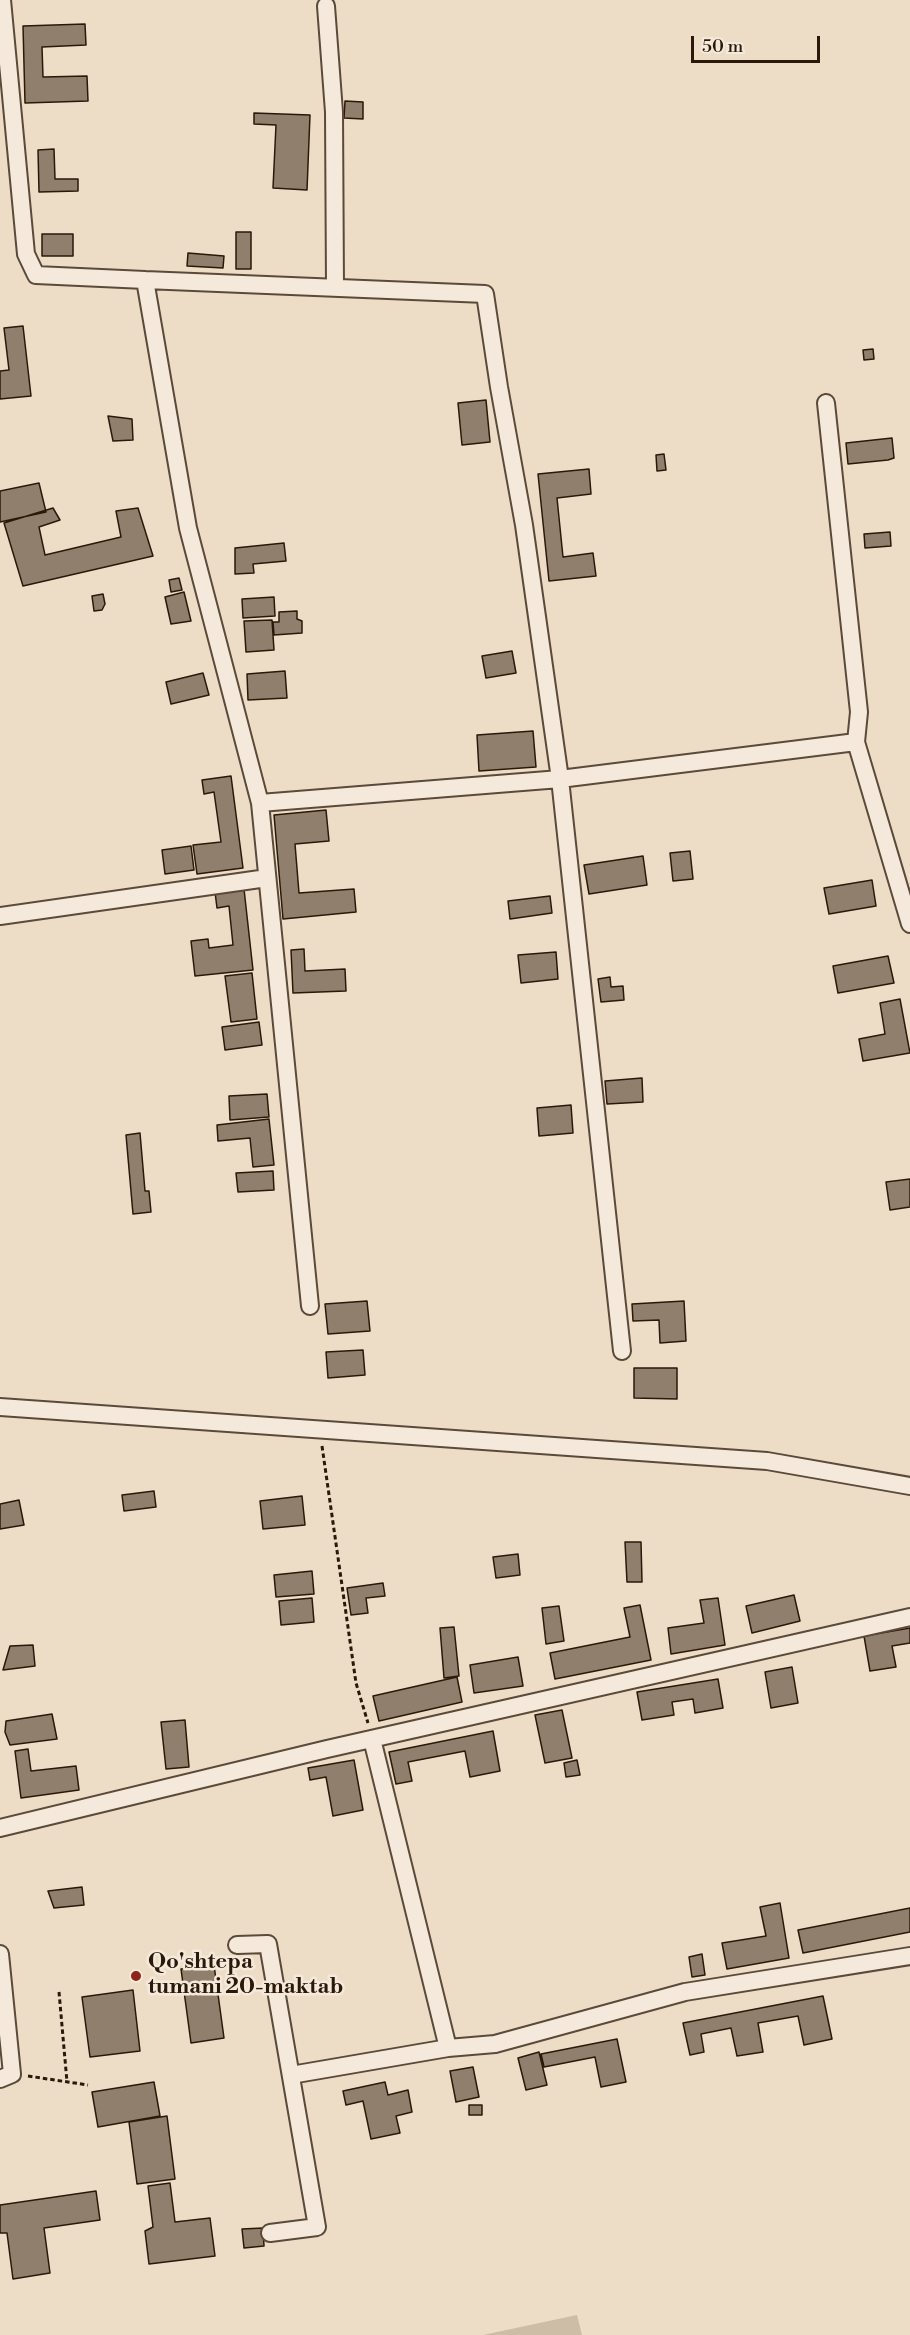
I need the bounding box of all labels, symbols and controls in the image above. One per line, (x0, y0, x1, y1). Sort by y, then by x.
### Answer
scale bar (694, 24, 823, 62)
text: 50 m (702, 35, 743, 58)
place label: Qo'shtepa tumani 20-maktab (148, 1950, 343, 2002)
marker: Qo'shtepa tumani 20-maktab (129, 1969, 143, 1983)

